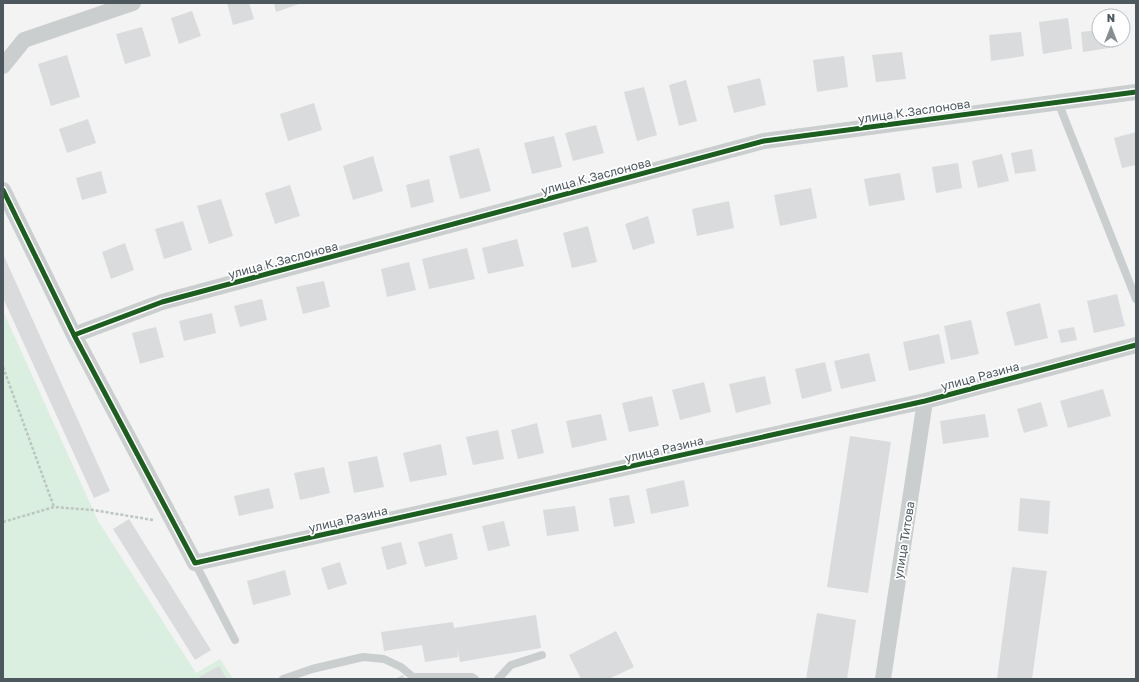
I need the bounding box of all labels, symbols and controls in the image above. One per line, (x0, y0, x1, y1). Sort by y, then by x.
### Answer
north arrow (1091, 8, 1131, 48)
text: N (1107, 11, 1115, 24)
street label: улица К.Заслонова (857, 96, 971, 126)
street label: улица К.Заслонова (539, 154, 653, 198)
street label: улица К.Заслонова (226, 238, 340, 282)
street label: улица Разина (939, 358, 1021, 394)
street label: улица Разина (623, 433, 705, 465)
street label: улица Титова (890, 500, 918, 580)
street label: улица Разина (307, 503, 389, 535)

